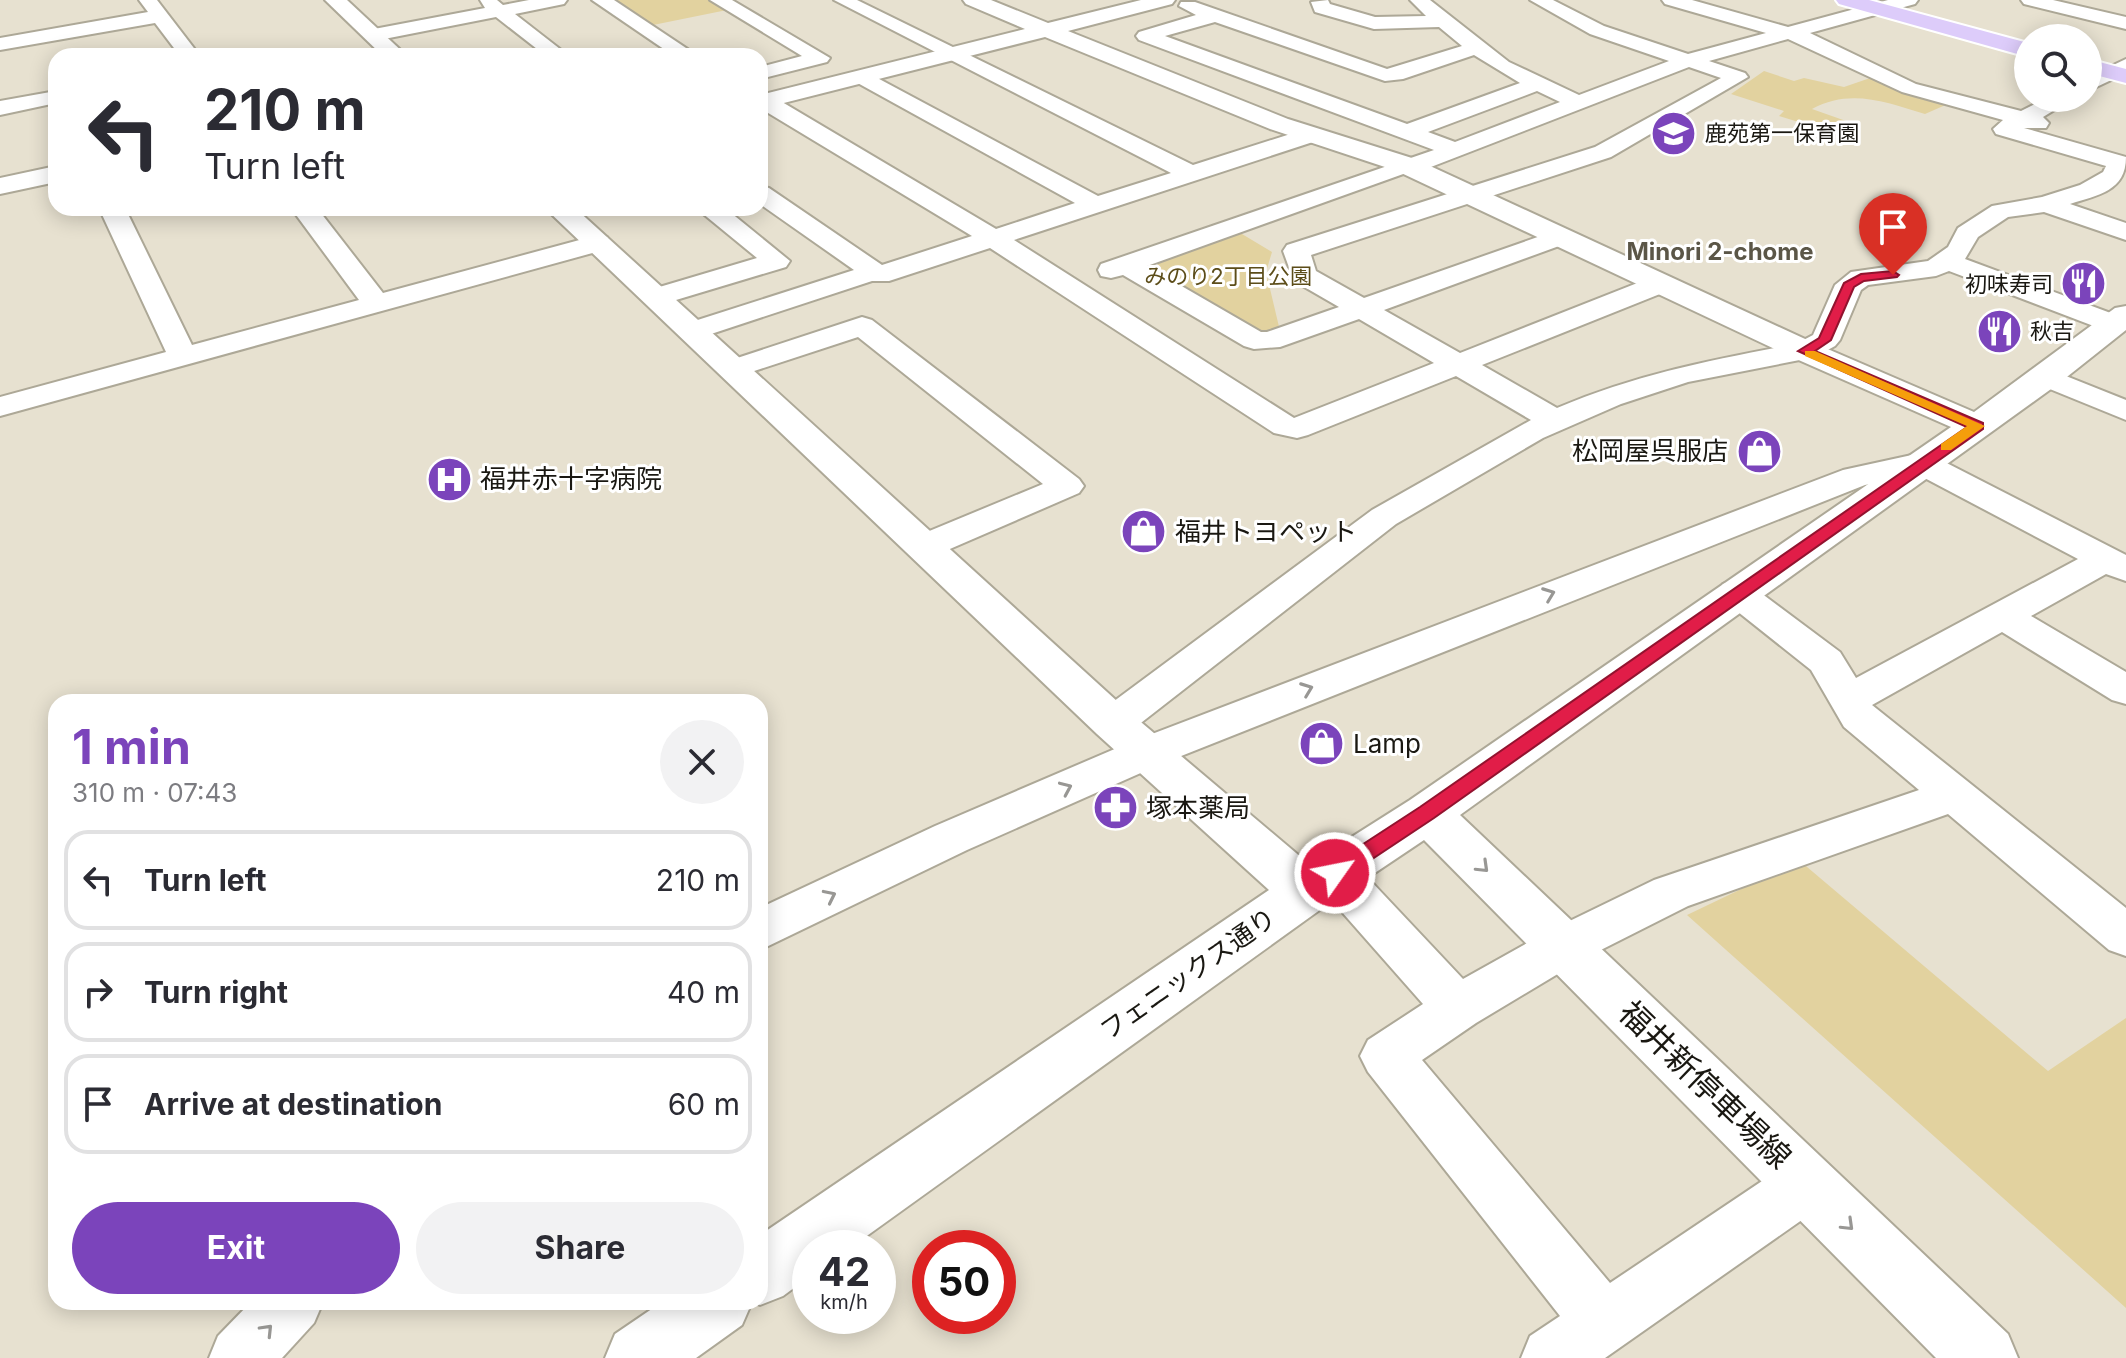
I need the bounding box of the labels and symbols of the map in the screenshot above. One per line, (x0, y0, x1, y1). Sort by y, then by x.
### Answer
school or university icon: 鹿苑第一保育園 (1650, 109, 1698, 157)
place label: 鹿苑第一保育園 (1705, 120, 1859, 146)
pin (1859, 193, 1927, 275)
district label: Minori 2-chome (1627, 237, 1813, 266)
restaurant icon: 初味寿司 (2060, 260, 2108, 308)
park label: みのり2丁目公園 (1144, 263, 1312, 289)
place label: 初味寿司 (1965, 271, 2053, 297)
restaurant icon: 秋吉 (1975, 307, 2023, 355)
place label: 秋吉 (2030, 318, 2074, 344)
shop icon: 松岡屋呉服店 (1735, 427, 1783, 475)
place label: 松岡屋呉服店 (1572, 435, 1728, 466)
hospital icon: 福井赤十字病院 (425, 455, 473, 503)
place label: 福井赤十字病院 (480, 463, 662, 494)
shop icon: 福井トヨペット (1120, 508, 1168, 556)
place label: 福井トヨペット (1175, 516, 1357, 547)
one-way arrow (1541, 587, 1555, 604)
one-way arrow (1299, 683, 1313, 699)
shop icon: Lamp (1298, 720, 1346, 768)
place label: Lamp (1353, 728, 1421, 759)
one-way arrow (1058, 781, 1073, 797)
pharmacy icon: 塚本薬局 (1091, 784, 1139, 832)
place label: 塚本薬局 (1146, 792, 1250, 823)
position arrow (1293, 831, 1377, 915)
one-way arrow (1474, 858, 1488, 872)
one-way arrow (822, 891, 837, 906)
street label: フェニックス通り (1094, 901, 1281, 1046)
street label: 福井新停車場線 (1611, 993, 1799, 1176)
one-way arrow (1839, 1216, 1853, 1231)
speed limit sign: 50 (912, 1230, 1016, 1334)
one-way arrow (257, 1325, 272, 1339)

